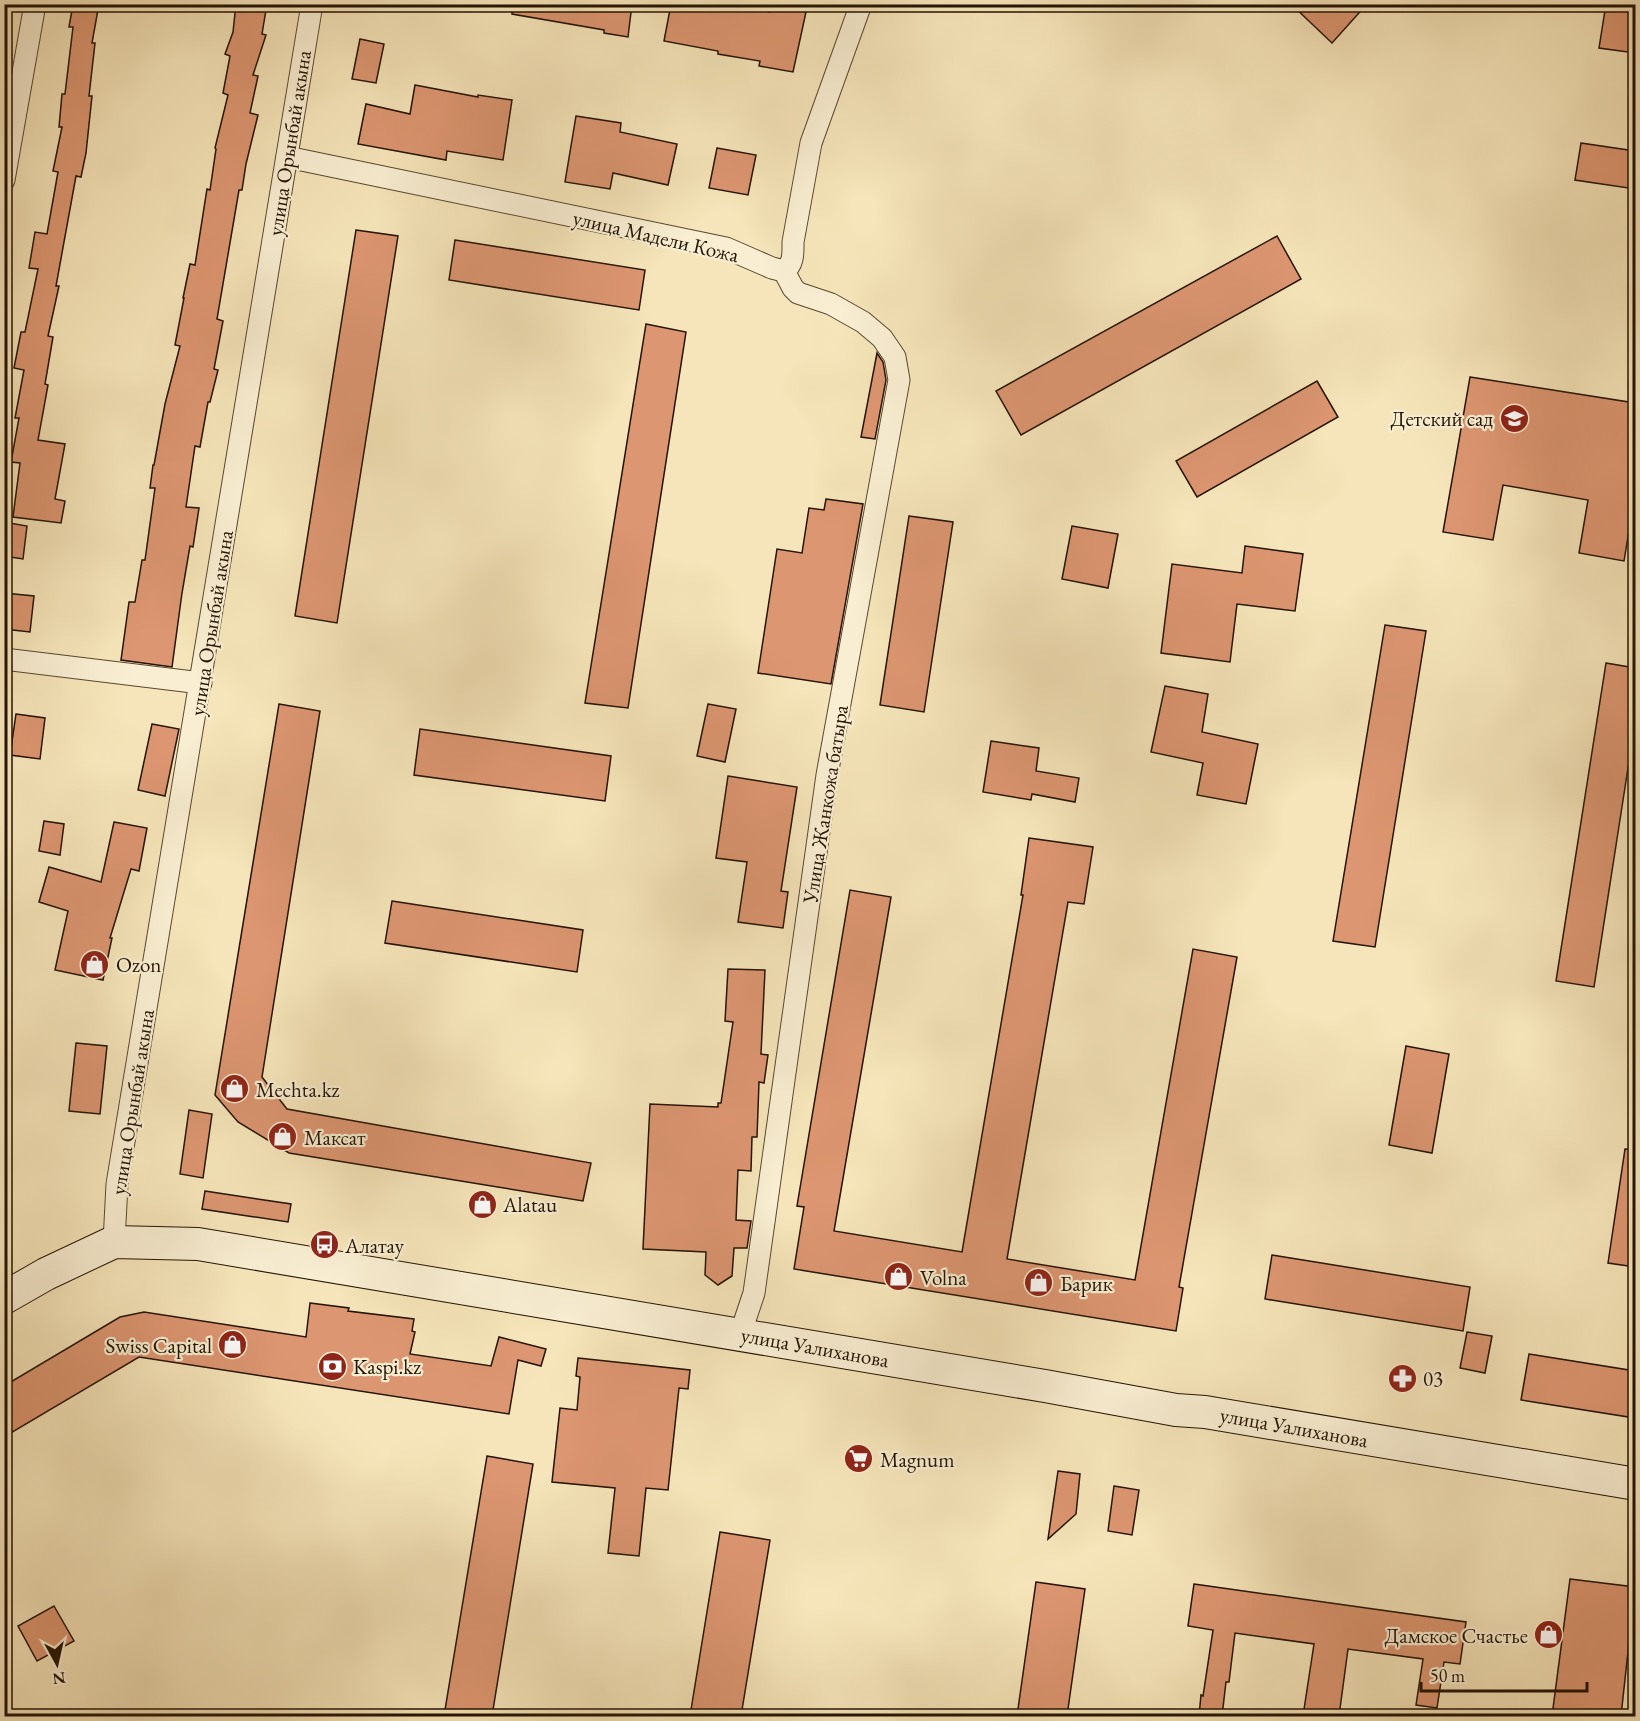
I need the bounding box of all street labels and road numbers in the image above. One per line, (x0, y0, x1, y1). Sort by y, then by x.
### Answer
street label: улица Орынбай акына (261, 48, 317, 238)
street label: улица Мадели Кожа (570, 204, 742, 268)
street label: улица Орынбай акына (183, 528, 239, 718)
street label: Улица Жанкожа батыра (796, 702, 854, 906)
street label: улица Орынбай акына (104, 1007, 160, 1197)
street label: улица Уалиханова (739, 1321, 892, 1373)
street label: улица Уалиханова (1218, 1401, 1371, 1453)

